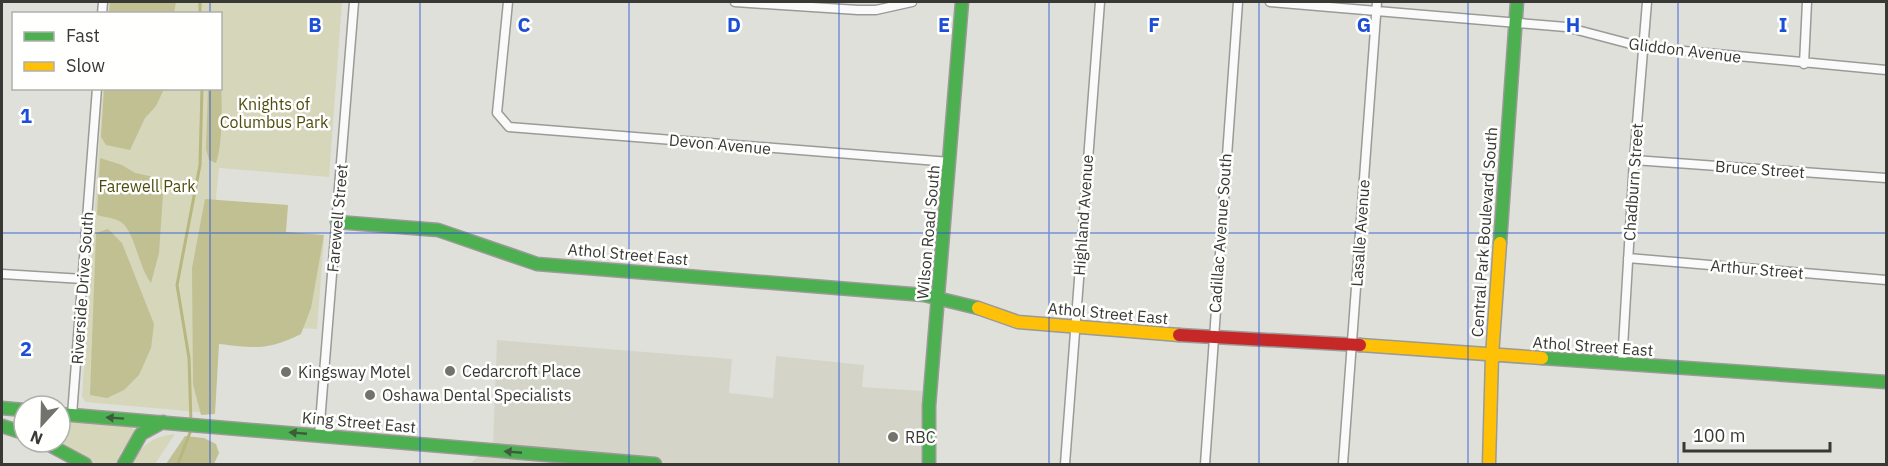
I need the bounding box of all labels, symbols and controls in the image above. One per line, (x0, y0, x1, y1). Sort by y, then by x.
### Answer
text: B (308, 11, 322, 38)
text: C (517, 11, 531, 38)
text: D (727, 11, 741, 38)
text: E (938, 11, 950, 38)
text: F (1148, 11, 1160, 38)
text: G (1357, 11, 1371, 38)
text: H (1566, 11, 1580, 38)
text: I (1779, 11, 1787, 38)
legend (12, 12, 222, 90)
text: Fast (66, 24, 100, 47)
street label: Gliddon Avenue (1628, 33, 1743, 67)
text: Slow (66, 54, 105, 77)
park label: Knights of Columbus Park (220, 94, 329, 132)
text: 1 (20, 102, 32, 129)
street label: Chadburn Street (1619, 123, 1647, 241)
street label: Central Park Boulevard South (1467, 126, 1501, 338)
street label: Devon Avenue (668, 130, 772, 158)
street label: Cadillac Avenue South (1204, 152, 1236, 314)
street label: Highland Avenue (1069, 154, 1097, 276)
street label: Bruce Street (1715, 156, 1805, 182)
street label: Farewell Street (322, 163, 352, 273)
street label: Wilson Road South (912, 164, 944, 300)
park label: Farewell Park (98, 176, 196, 196)
street label: Lasalle Avenue (1346, 178, 1374, 287)
street label: Riverside Drive South (67, 211, 97, 365)
street label: Athol Street East (567, 239, 689, 269)
street label: Arthur Street (1710, 255, 1804, 283)
street label: Athol Street East (1047, 298, 1169, 328)
street label: Athol Street East (1532, 332, 1654, 360)
text: 2 (20, 335, 32, 362)
place label: Cedarcroft Place (462, 361, 581, 381)
place label: Kingsway Motel (298, 362, 410, 382)
marker: Cedarcroft Place (443, 364, 457, 378)
marker: Kingsway Motel (279, 365, 293, 379)
place label: Oshawa Dental Specialists (382, 385, 571, 405)
marker: Oshawa Dental Specialists (363, 388, 377, 402)
north arrow (12, 394, 72, 454)
street label: King Street East (301, 407, 417, 437)
one-way arrow (105, 414, 124, 423)
scale bar (1684, 415, 1830, 453)
text: 100 m (1693, 424, 1745, 447)
text: N (27, 426, 46, 449)
place label: RBC (905, 427, 936, 447)
one-way arrow (288, 428, 307, 438)
marker: RBC (886, 430, 900, 444)
one-way arrow (503, 447, 522, 457)

